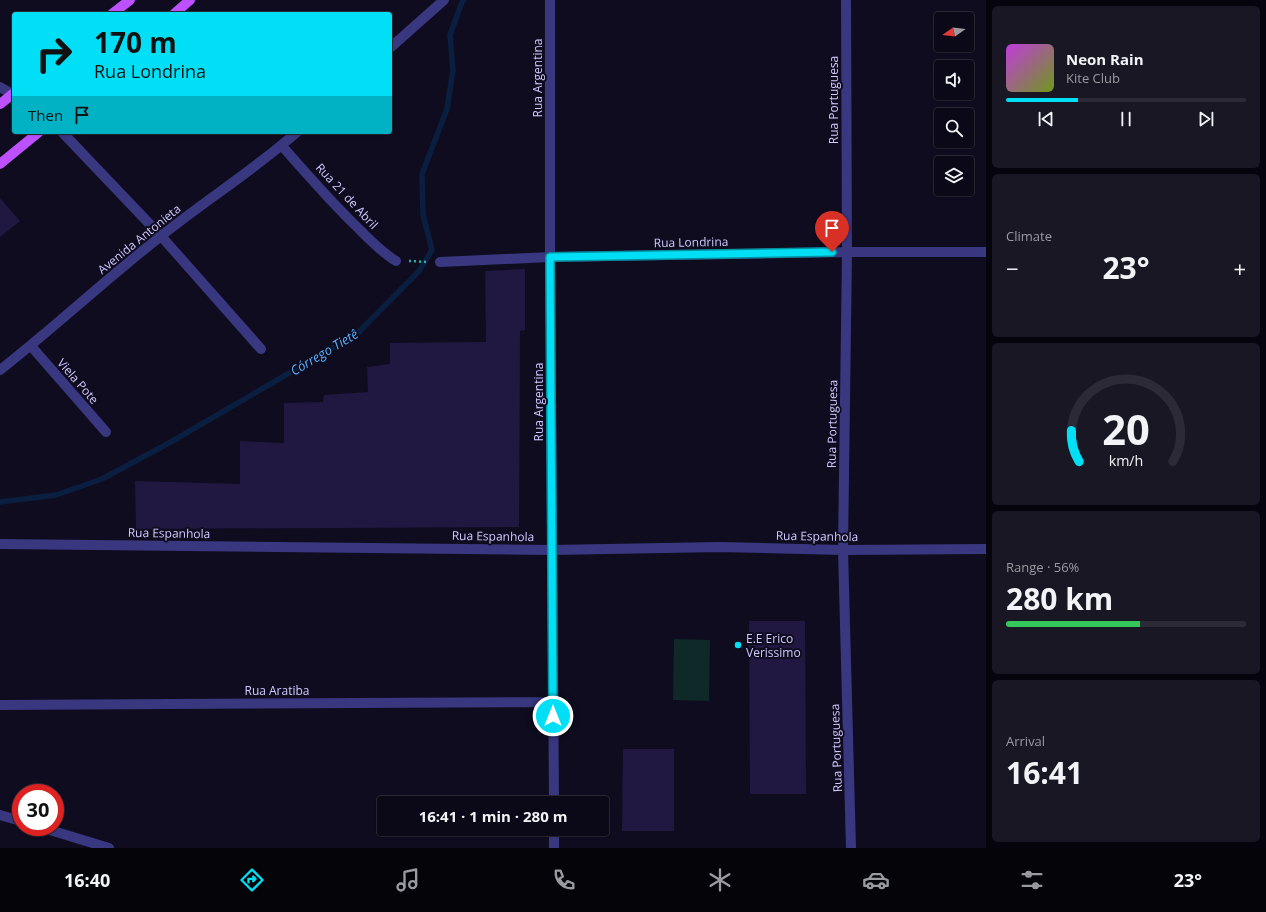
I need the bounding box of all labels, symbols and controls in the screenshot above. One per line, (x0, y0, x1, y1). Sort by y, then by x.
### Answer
north arrow (934, 12, 974, 52)
map controls (934, 12, 974, 196)
text: 170 m (94, 23, 177, 61)
icon: right (28, 28, 80, 80)
street label: Rua Argentina (529, 39, 546, 118)
text: Neon Rain (1066, 49, 1144, 69)
street label: Rua Portuguesa (825, 56, 842, 144)
text: Rua Londrina (94, 59, 206, 83)
button: sound (934, 60, 974, 100)
text: Kite Club (1066, 69, 1120, 87)
icon: arrive (71, 104, 93, 126)
text: Then (28, 105, 63, 125)
button: search (934, 108, 974, 148)
icon: previous (1035, 108, 1057, 130)
icon: pause (1115, 108, 1137, 130)
icon: next (1195, 108, 1217, 130)
button: layers (934, 156, 974, 196)
street label: Rua 21 de Abril (312, 159, 382, 233)
street label: Avenida Antonieta (94, 200, 184, 278)
pin (815, 211, 849, 252)
icon: arrive (821, 217, 843, 239)
text: Climate (1006, 227, 1052, 245)
street label: Rua Londrina (654, 233, 728, 251)
text: 23° (1102, 247, 1150, 288)
text: − (1006, 253, 1019, 283)
text: + (1233, 253, 1246, 283)
water label: Córrego Tietê (287, 324, 362, 379)
street label: Viela Pote (53, 355, 103, 408)
street label: Rua Argentina (530, 363, 547, 442)
street label: Rua Portuguesa (823, 380, 841, 468)
text: 20 (1102, 401, 1150, 457)
text: km/h (1109, 451, 1143, 470)
street label: Rua Espanhola (128, 524, 210, 542)
street label: Rua Espanhola (452, 527, 534, 545)
street label: Rua Espanhola (776, 527, 858, 545)
text: Range · 56% (1006, 558, 1079, 576)
text: 280 km (1006, 578, 1113, 619)
place label: E.E Erico Verissimo (746, 630, 801, 661)
marker: E.E Erico Verissimo (733, 640, 743, 650)
street label: Rua Aratiba (244, 682, 310, 699)
position arrow (532, 695, 574, 737)
street label: Rua Portuguesa (826, 703, 846, 793)
text: Arrival (1006, 732, 1045, 750)
text: 16:41 (1006, 752, 1083, 793)
speed limit sign: 30 (12, 784, 64, 836)
text: 16:41 · 1 min · 280 m (419, 806, 567, 826)
icon: directions (238, 866, 266, 894)
icon: music (394, 866, 422, 894)
icon: phone (550, 866, 578, 894)
icon: climate (706, 866, 734, 894)
icon: car (862, 866, 890, 894)
icon: filters (1018, 866, 1046, 894)
text: 16:40 (64, 868, 110, 892)
text: 23° (1174, 868, 1202, 892)

